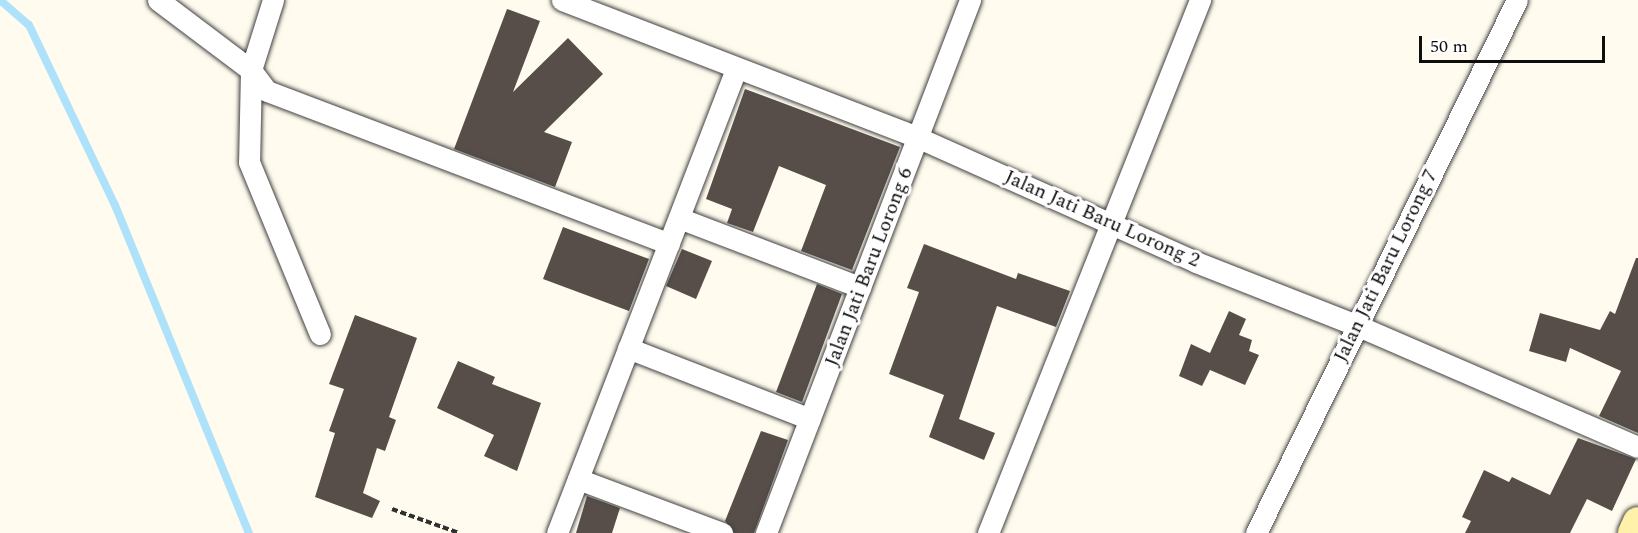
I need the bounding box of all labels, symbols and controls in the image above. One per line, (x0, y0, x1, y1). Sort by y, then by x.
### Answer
scale bar (1422, 24, 1608, 62)
text: 50 m (1430, 33, 1468, 60)
street label: Jalan Jati Baru Lorong 6 (820, 164, 918, 370)
street label: Jalan Jati Baru Lorong 2 (1001, 165, 1203, 273)
street label: Jalan Jati Baru Lorong 7 (1329, 166, 1443, 366)

